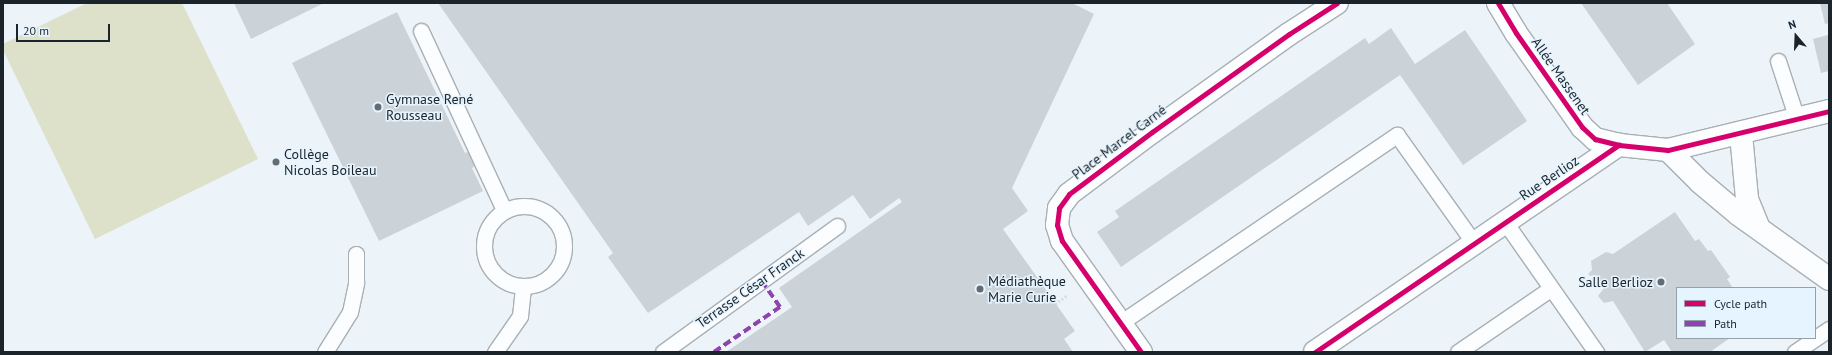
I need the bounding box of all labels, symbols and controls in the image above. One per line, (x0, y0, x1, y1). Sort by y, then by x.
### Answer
scale bar (18, 16, 112, 42)
north arrow (1776, 16, 1816, 56)
text: N (1786, 17, 1798, 32)
text: 20 m (23, 23, 49, 38)
street label: Allée Massenet (1528, 34, 1594, 118)
place label: Gymnase René Rousseau (386, 91, 473, 124)
street label: Place Marcel Carné (1069, 101, 1169, 183)
marker: Gymnase René Rousseau (373, 102, 383, 112)
place label: Collège Nicolas Boileau (284, 146, 376, 178)
street label: Rue Berlioz (1516, 152, 1582, 204)
marker: Collège Nicolas Boileau (271, 157, 281, 167)
street label: Terrasse César Franck (693, 244, 807, 332)
place label: Médiathèque Marie Curie (988, 273, 1066, 306)
place label: Salle Berlioz (1578, 274, 1653, 290)
marker: Salle Berlioz (1656, 277, 1666, 287)
marker: Médiathèque Marie Curie (975, 284, 985, 294)
legend (1676, 287, 1816, 339)
text: Cycle path (1714, 296, 1767, 311)
text: Path (1714, 316, 1737, 331)

